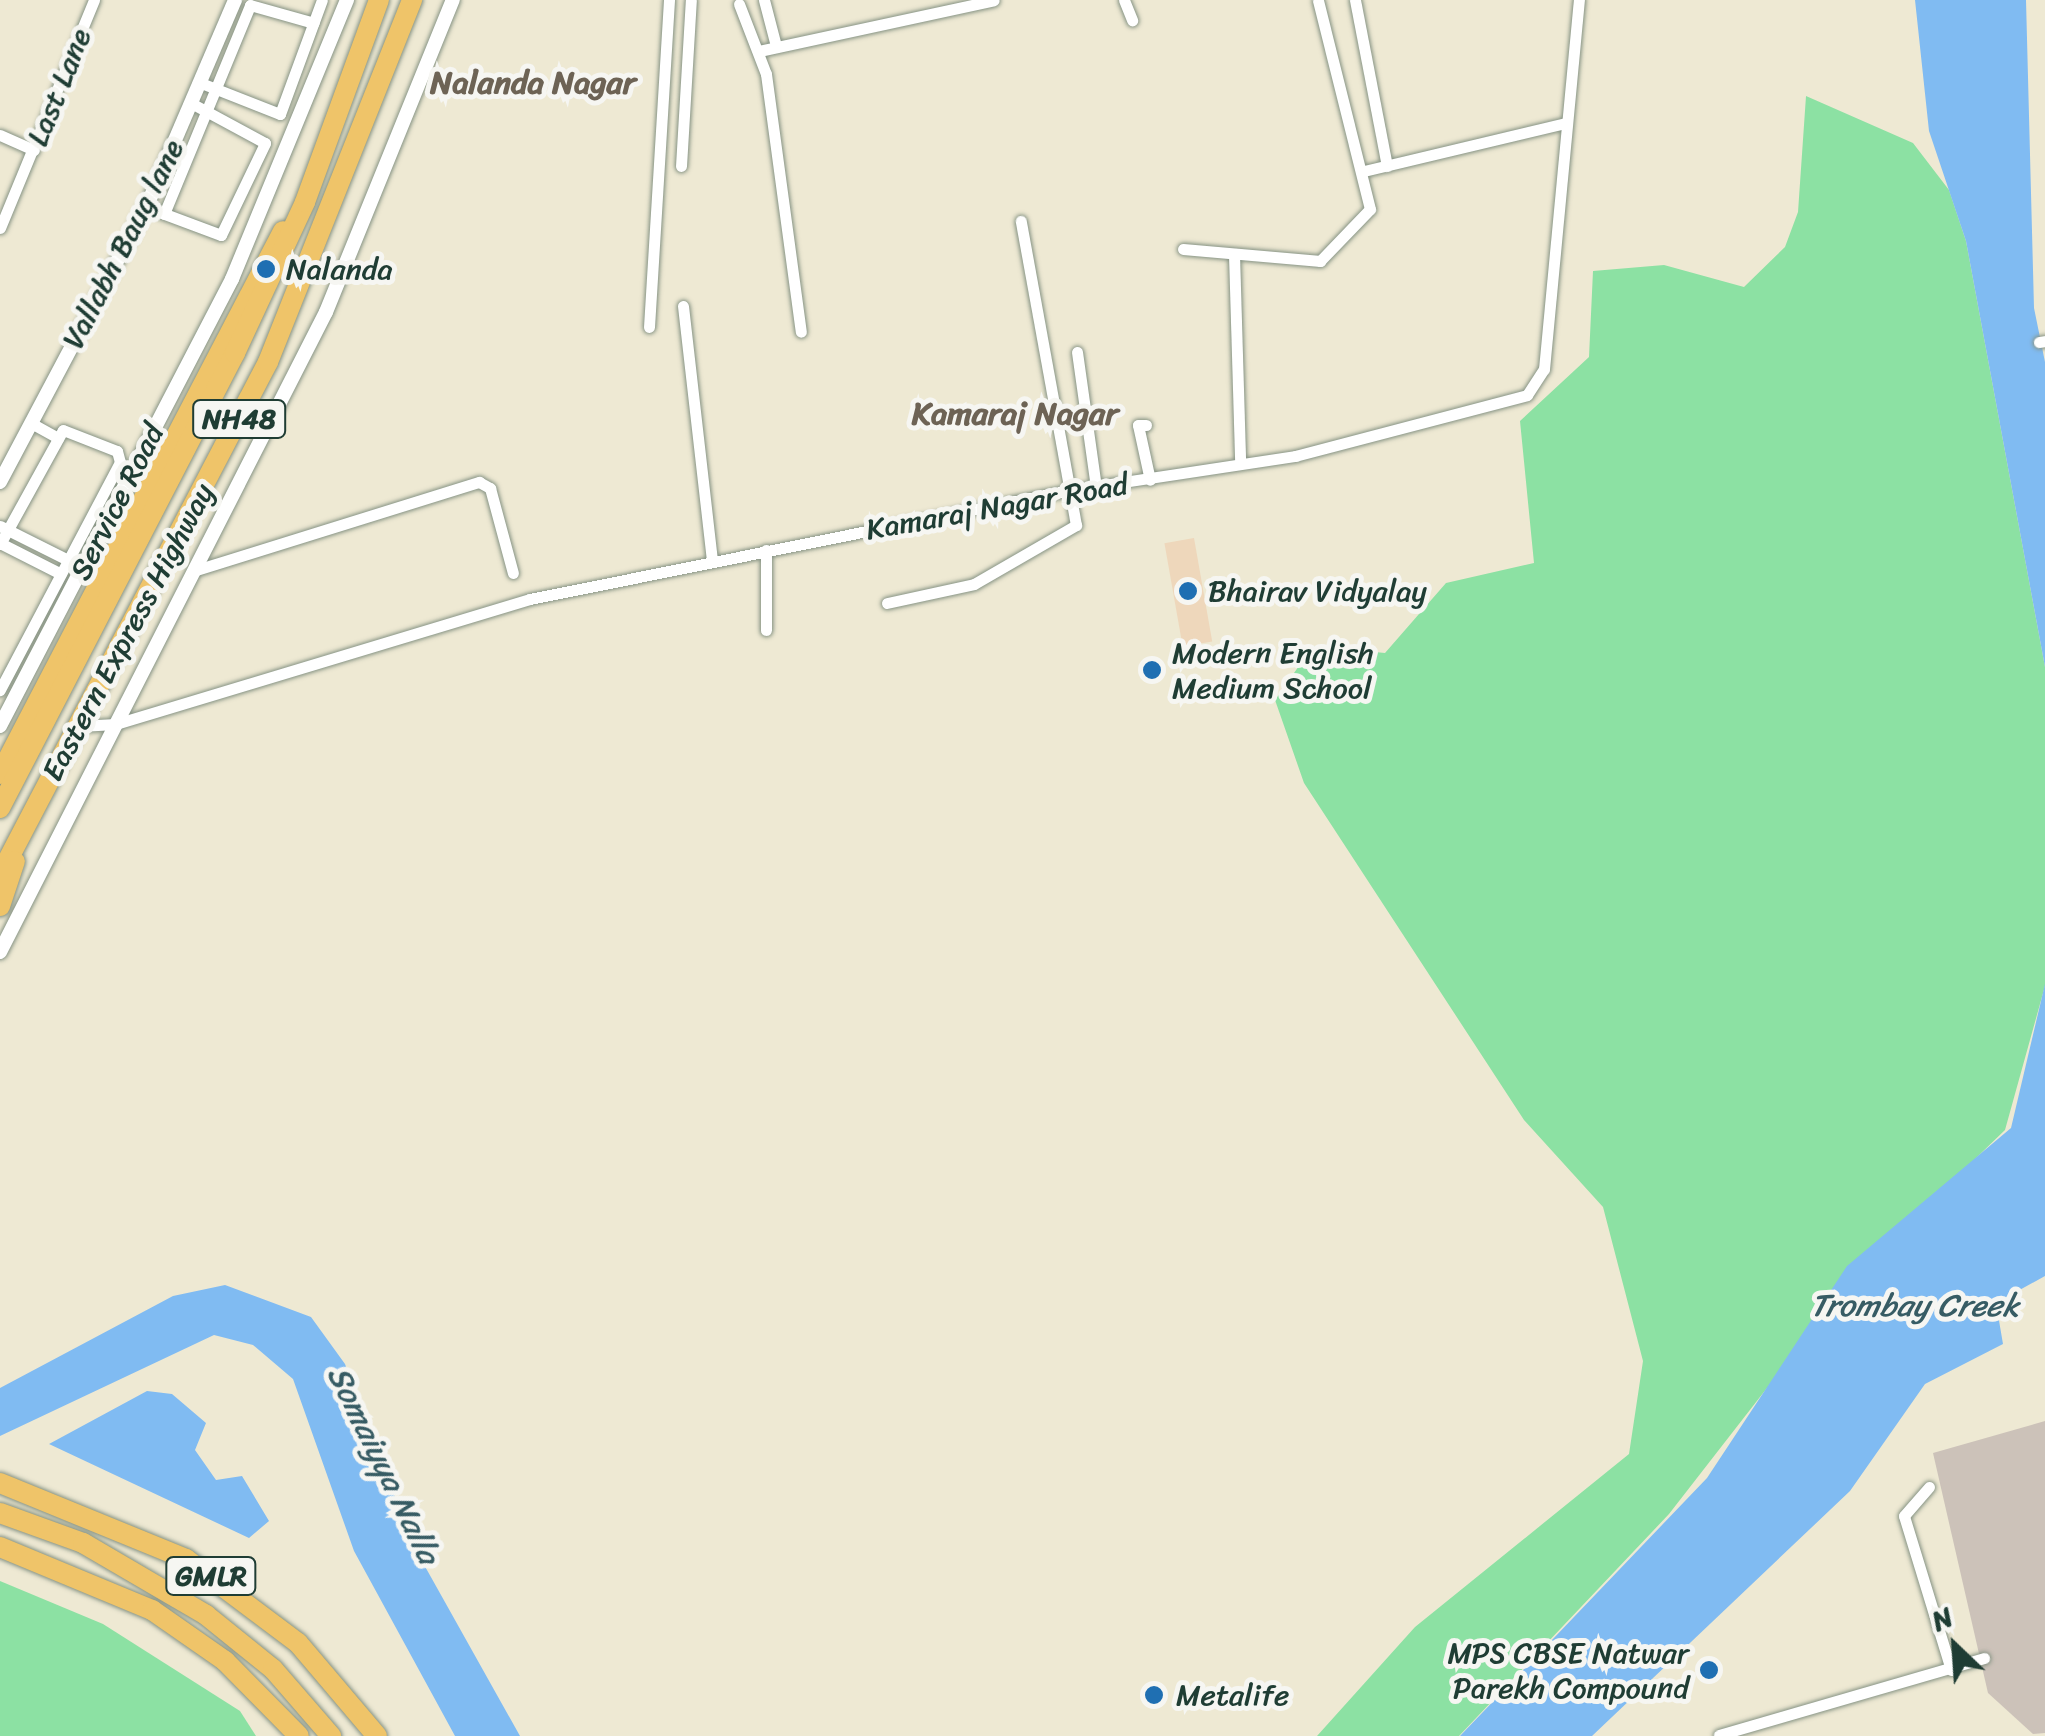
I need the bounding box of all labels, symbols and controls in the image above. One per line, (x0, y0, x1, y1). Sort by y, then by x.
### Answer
street label: Last Lane (19, 23, 99, 151)
district label: Nalanda Nagar (430, 64, 636, 102)
street label: Vallabh Baug lane (55, 133, 191, 355)
place label: Nalanda (286, 251, 392, 287)
marker: Nalanda (255, 258, 277, 280)
district label: Kamaraj Nagar (912, 395, 1118, 433)
road number: NH48 (192, 396, 286, 442)
street label: Service Road (62, 418, 172, 586)
street label: Kamaraj Nagar Road (863, 466, 1131, 548)
street label: Eastern Express Highway (34, 477, 222, 787)
place label: Bhairav Vidyalay (1208, 573, 1427, 609)
marker: Bhairav Vidyalay (1177, 580, 1199, 602)
place label: Modern English Medium School (1172, 635, 1374, 706)
marker: Modern English Medium School (1141, 659, 1163, 681)
water label: Trombay Creek (1810, 1287, 2020, 1325)
water label: Somaiyya Nalla (318, 1360, 448, 1570)
road number: GMLR (164, 1553, 258, 1599)
text: N (1923, 1592, 1961, 1645)
north arrow (1905, 1596, 2005, 1696)
place label: MPS CBSE Natwar Parekh Compound (1448, 1635, 1689, 1706)
marker: MPS CBSE Natwar Parekh Compound (1698, 1659, 1720, 1681)
place label: Metalife (1176, 1677, 1289, 1713)
marker: Metalife (1141, 1682, 1167, 1708)

